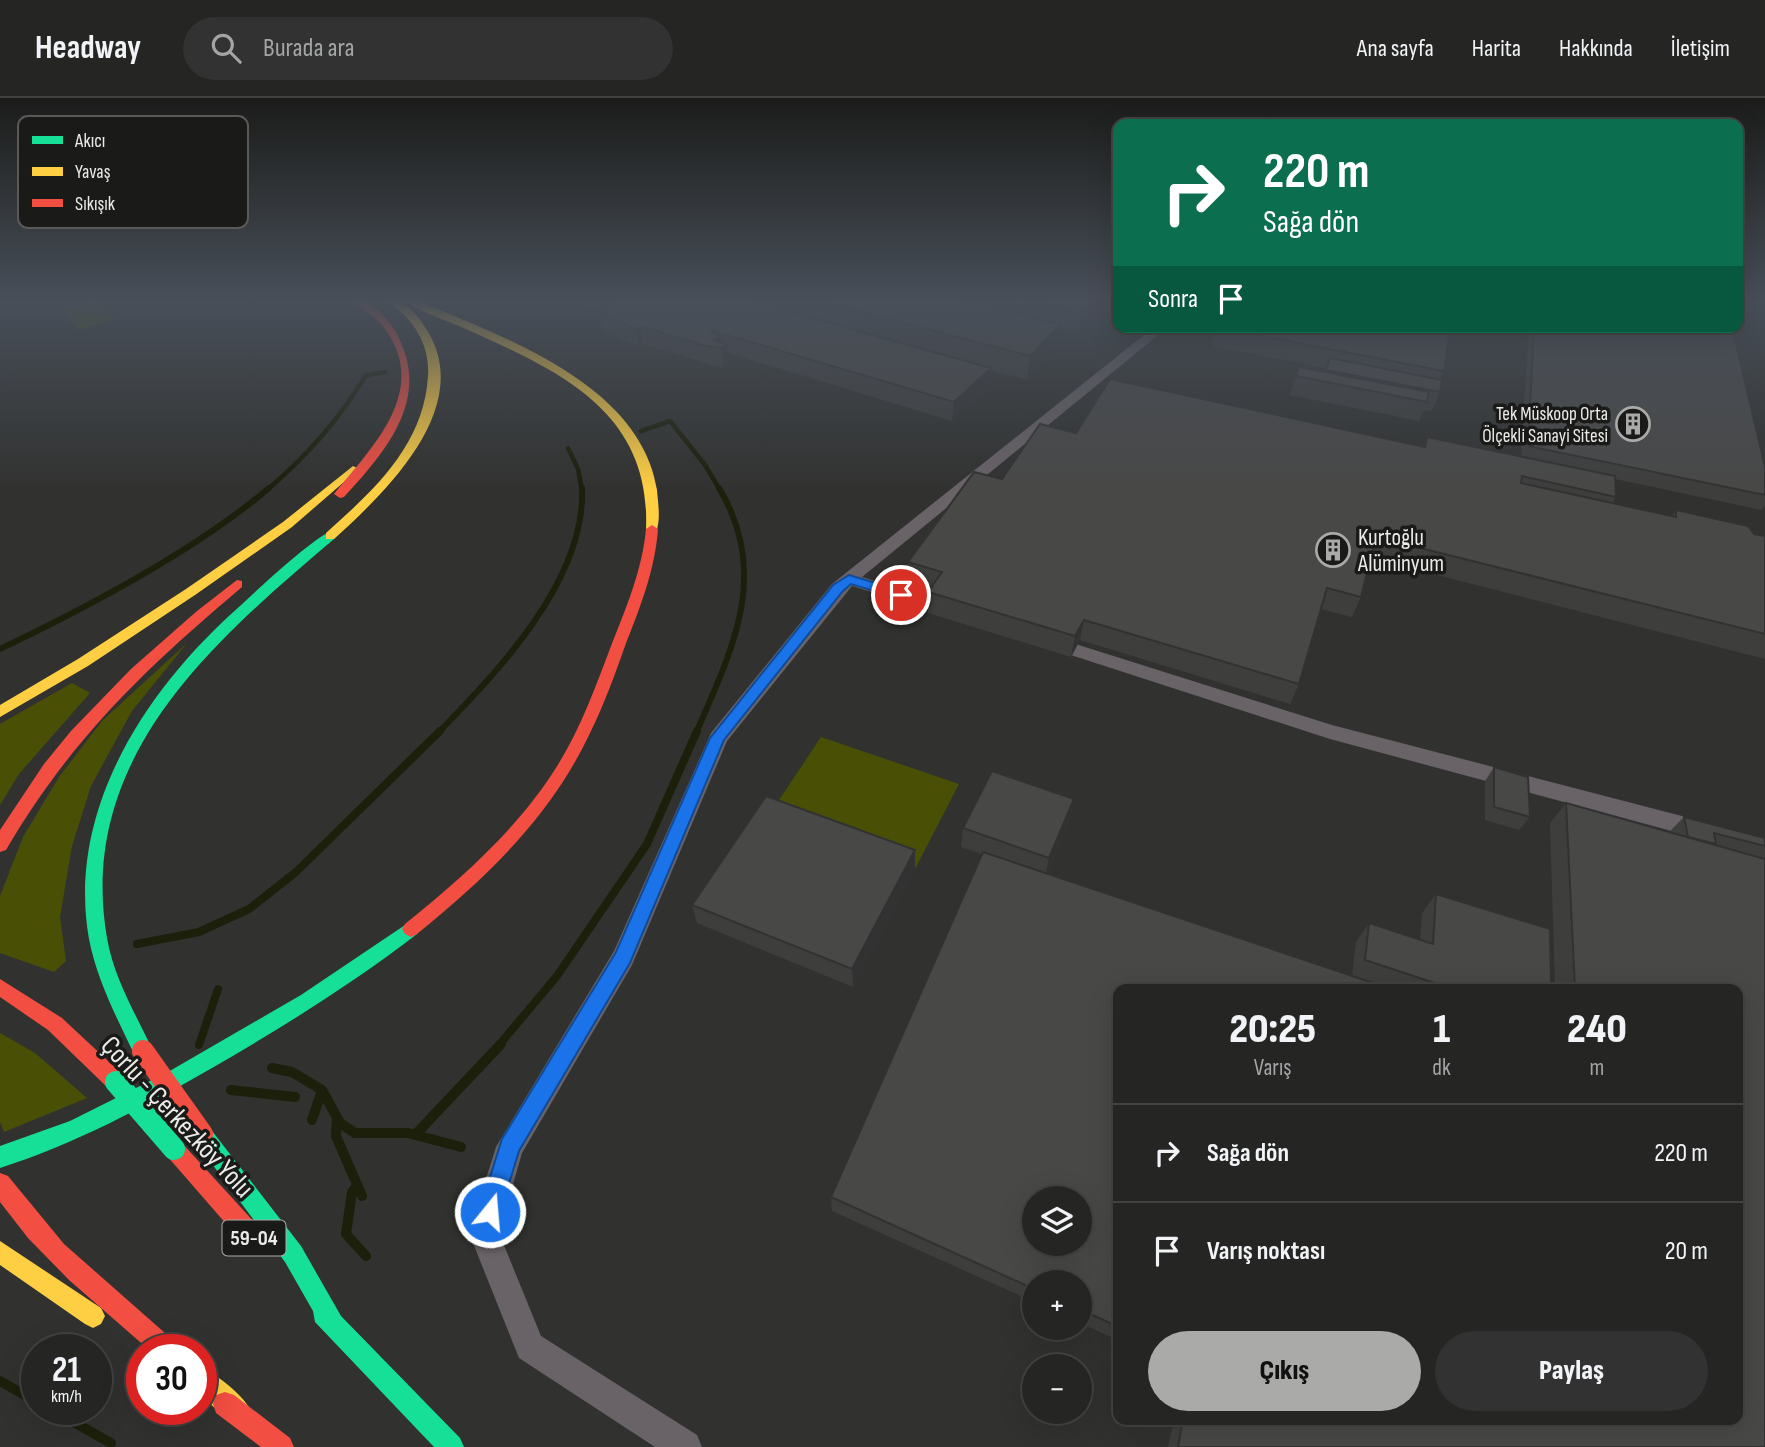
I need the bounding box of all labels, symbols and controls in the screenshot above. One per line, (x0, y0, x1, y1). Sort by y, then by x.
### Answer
search box (183, 17, 673, 80)
text: Headway (35, 28, 141, 68)
icon: search (207, 29, 245, 67)
text: Burada ara (263, 33, 355, 64)
text: Ana sayfa (1357, 34, 1434, 63)
text: Harita (1472, 34, 1521, 63)
text: Hakkında (1559, 34, 1633, 63)
text: İletişim (1671, 34, 1730, 63)
legend (18, 116, 248, 228)
text: Akıcı (74, 130, 105, 153)
text: 220 m (1263, 143, 1369, 202)
icon: right (1148, 147, 1239, 238)
text: Yavaş (75, 161, 111, 184)
text: Sıkışık (75, 193, 116, 216)
text: Sağa dön (1263, 203, 1359, 242)
icon: arrive (1212, 280, 1250, 318)
text: Sonra (1148, 284, 1198, 315)
place label: Tek Müskoop Orta Ölçekli Sanayi Sitesi (1482, 403, 1608, 448)
building icon: Tek Müskoop Orta Ölçekli Sanayi Sitesi (1614, 405, 1652, 443)
place label: Kurtoğlu Alüminyum (1357, 524, 1444, 578)
building icon: Kurtoğlu Alüminyum (1314, 531, 1352, 569)
pin (871, 565, 931, 625)
icon: arrive (882, 576, 920, 614)
text: 20:25 (1229, 1004, 1316, 1055)
text: 1 (1433, 1004, 1450, 1055)
text: 240 (1567, 1004, 1627, 1055)
street label: Çorlu - Çerkezköy Yolu (94, 1029, 260, 1205)
text: Varış (1254, 1054, 1292, 1082)
text: dk (1432, 1054, 1451, 1082)
text: m (1589, 1054, 1604, 1082)
icon: right (1148, 1134, 1186, 1172)
text: Sağa dön (1207, 1138, 1289, 1169)
text: 220 m (1654, 1138, 1708, 1169)
position arrow (453, 1175, 527, 1249)
map controls (1022, 1186, 1092, 1424)
button: layers (1022, 1186, 1092, 1256)
road number: 59-04 (222, 1220, 286, 1256)
icon: arrive (1148, 1232, 1186, 1270)
text: Varış noktası (1207, 1236, 1325, 1267)
text: 20 m (1665, 1236, 1708, 1267)
button: + (1022, 1270, 1092, 1340)
button: Çıkış (1148, 1331, 1421, 1411)
button: Paylaş (1435, 1331, 1708, 1411)
speed limit sign: 30 (126, 1334, 217, 1425)
text: 21 (52, 1349, 81, 1392)
button: − (1022, 1354, 1092, 1424)
text: km/h (51, 1386, 82, 1407)

